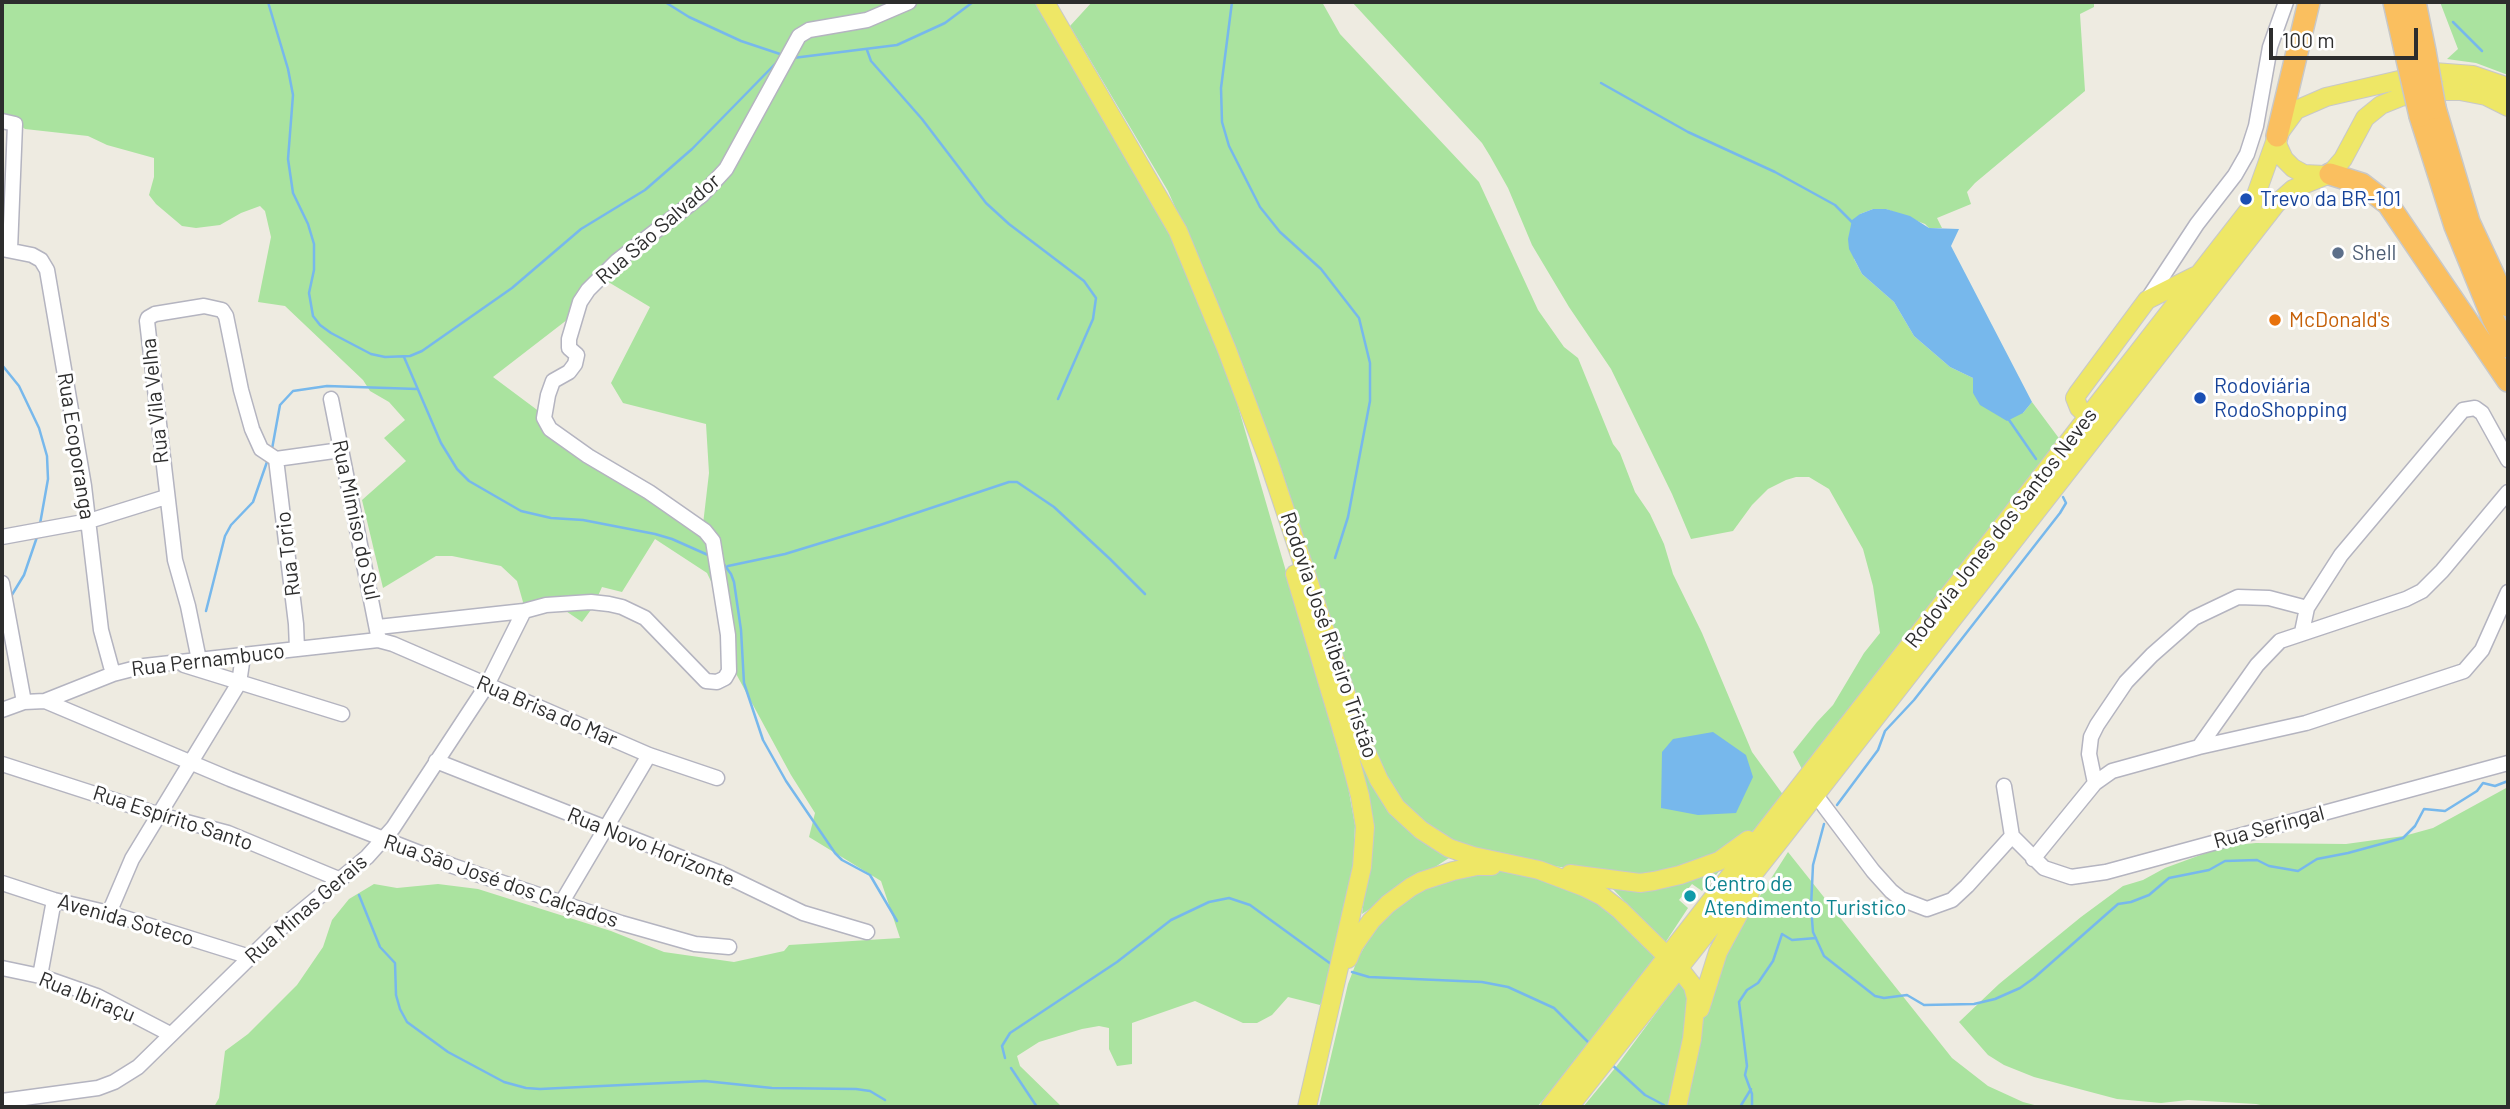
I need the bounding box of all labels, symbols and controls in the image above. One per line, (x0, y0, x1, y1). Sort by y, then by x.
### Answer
scale bar (2272, 14, 2421, 58)
text: 100 m (2282, 27, 2335, 52)
street label: Rua São Salvador (591, 168, 725, 290)
place label: Trevo da BR-101 (2260, 186, 2401, 212)
marker: Trevo da BR-101 (2238, 191, 2254, 207)
place label: Shell (2352, 240, 2396, 266)
marker: Shell (2330, 245, 2346, 261)
place label: McDonald's (2289, 307, 2390, 333)
marker: McDonald's (2267, 312, 2283, 328)
street label: Rua Vila Velha (136, 337, 174, 465)
street label: Rua Ecoporanga (52, 371, 100, 521)
place label: Rodoviária RodoShopping (2214, 373, 2347, 423)
marker: Rodoviária RodoShopping (2192, 390, 2208, 406)
street label: Rodovia Jones dos Santos Neves (1900, 403, 2102, 653)
street label: Rua Mimiso do Sul (327, 437, 385, 603)
street label: Rodovia José Ribeiro Tristão (1275, 509, 1383, 761)
street label: Rua Torio (270, 510, 306, 598)
street label: Rua Pernambuco (130, 638, 286, 682)
street label: Rua Brisa do Mar (473, 670, 621, 752)
street label: Rua Espírito Santo (90, 780, 256, 856)
street label: Rua Seringal (2211, 800, 2327, 854)
street label: Rua Novo Horizonte (564, 802, 738, 892)
street label: Rua São José dos Calçados (380, 829, 622, 933)
street label: Rua Minas Gerais (240, 849, 372, 969)
place label: Centro de Atendimento Turistico (1704, 871, 1906, 921)
marker: Centro de Atendimento Turistico (1682, 888, 1698, 904)
street label: Avenida Soteco (55, 889, 197, 951)
street label: Rua Ibiraçu (35, 966, 139, 1028)

